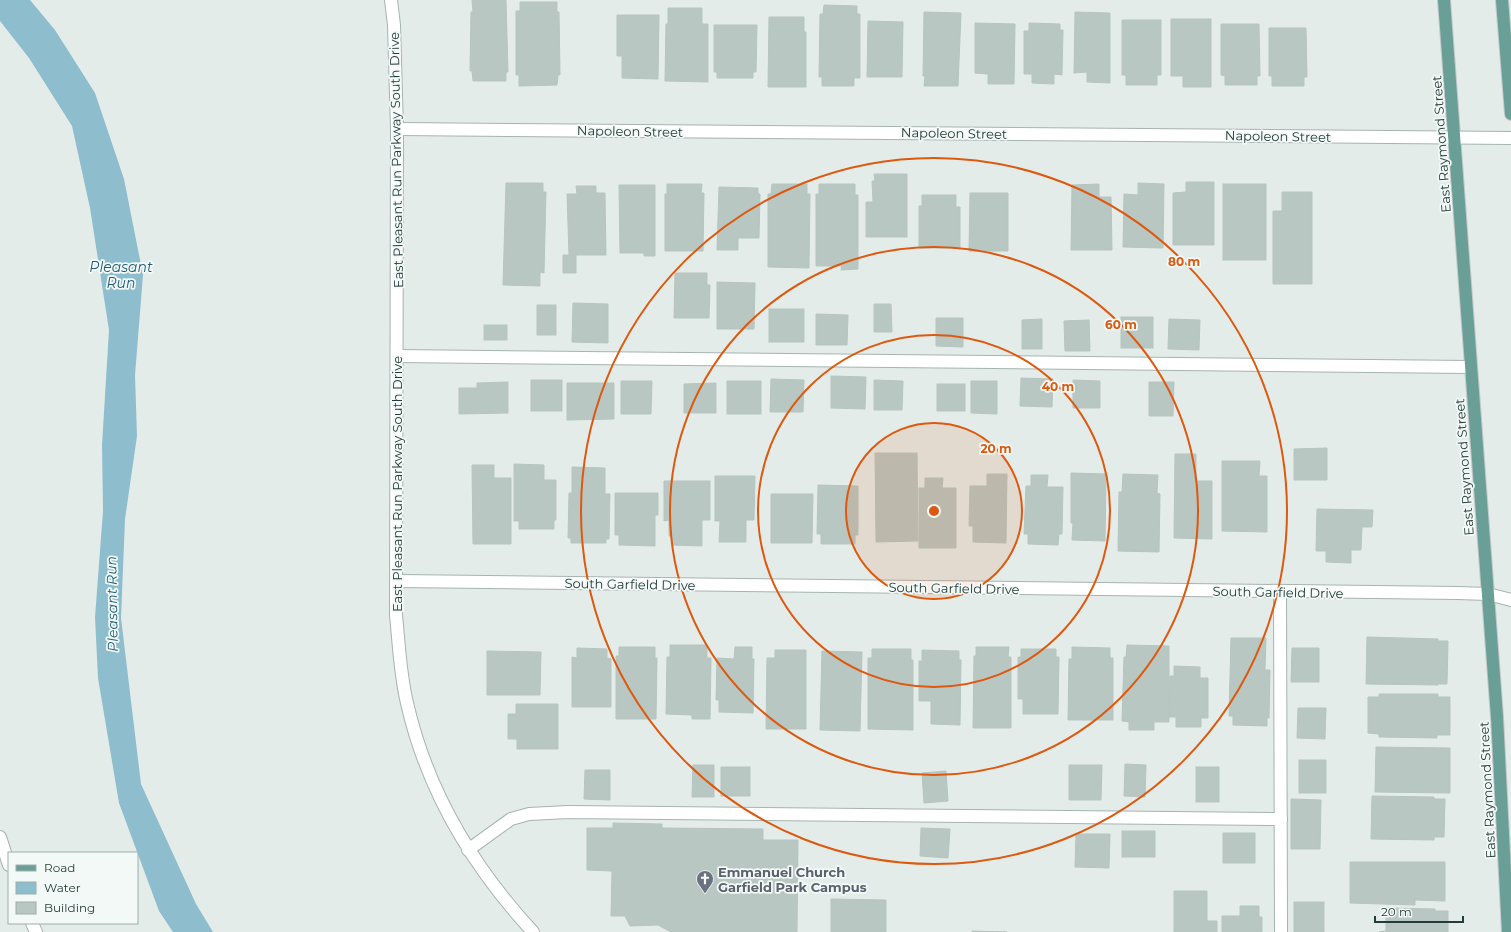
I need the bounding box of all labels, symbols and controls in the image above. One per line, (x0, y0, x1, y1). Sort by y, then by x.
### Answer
street label: East Pleasant Run Parkway South Drive (386, 32, 406, 288)
street label: East Raymond Street (1428, 75, 1454, 213)
street label: Napoleon Street (577, 122, 683, 140)
street label: Napoleon Street (901, 124, 1007, 142)
street label: Napoleon Street (1225, 127, 1331, 145)
text: 80 m (1168, 254, 1200, 269)
water label: Pleasant Run (89, 258, 153, 292)
text: 60 m (1105, 317, 1137, 332)
street label: East Pleasant Run Parkway South Drive (389, 356, 405, 612)
text: 40 m (1042, 379, 1074, 394)
street label: East Raymond Street (1451, 398, 1477, 536)
text: 20 m (980, 441, 1012, 456)
centre of rings (927, 504, 941, 518)
water label: Pleasant Run (102, 556, 122, 652)
street label: South Garfield Drive (564, 575, 696, 593)
street label: South Garfield Drive (888, 579, 1020, 597)
street label: South Garfield Drive (1212, 583, 1344, 601)
street label: East Raymond Street (1475, 721, 1499, 859)
legend (8, 852, 138, 924)
text: Road (44, 860, 75, 875)
place label: Emmanuel Church Garfield Park Campus (718, 864, 867, 895)
church icon: Emmanuel Church Garfield Park Campus (695, 869, 715, 894)
text: Water (44, 880, 81, 895)
scale bar (1375, 898, 1463, 924)
text: Building (44, 900, 95, 915)
text: 20 m (1381, 904, 1412, 919)

